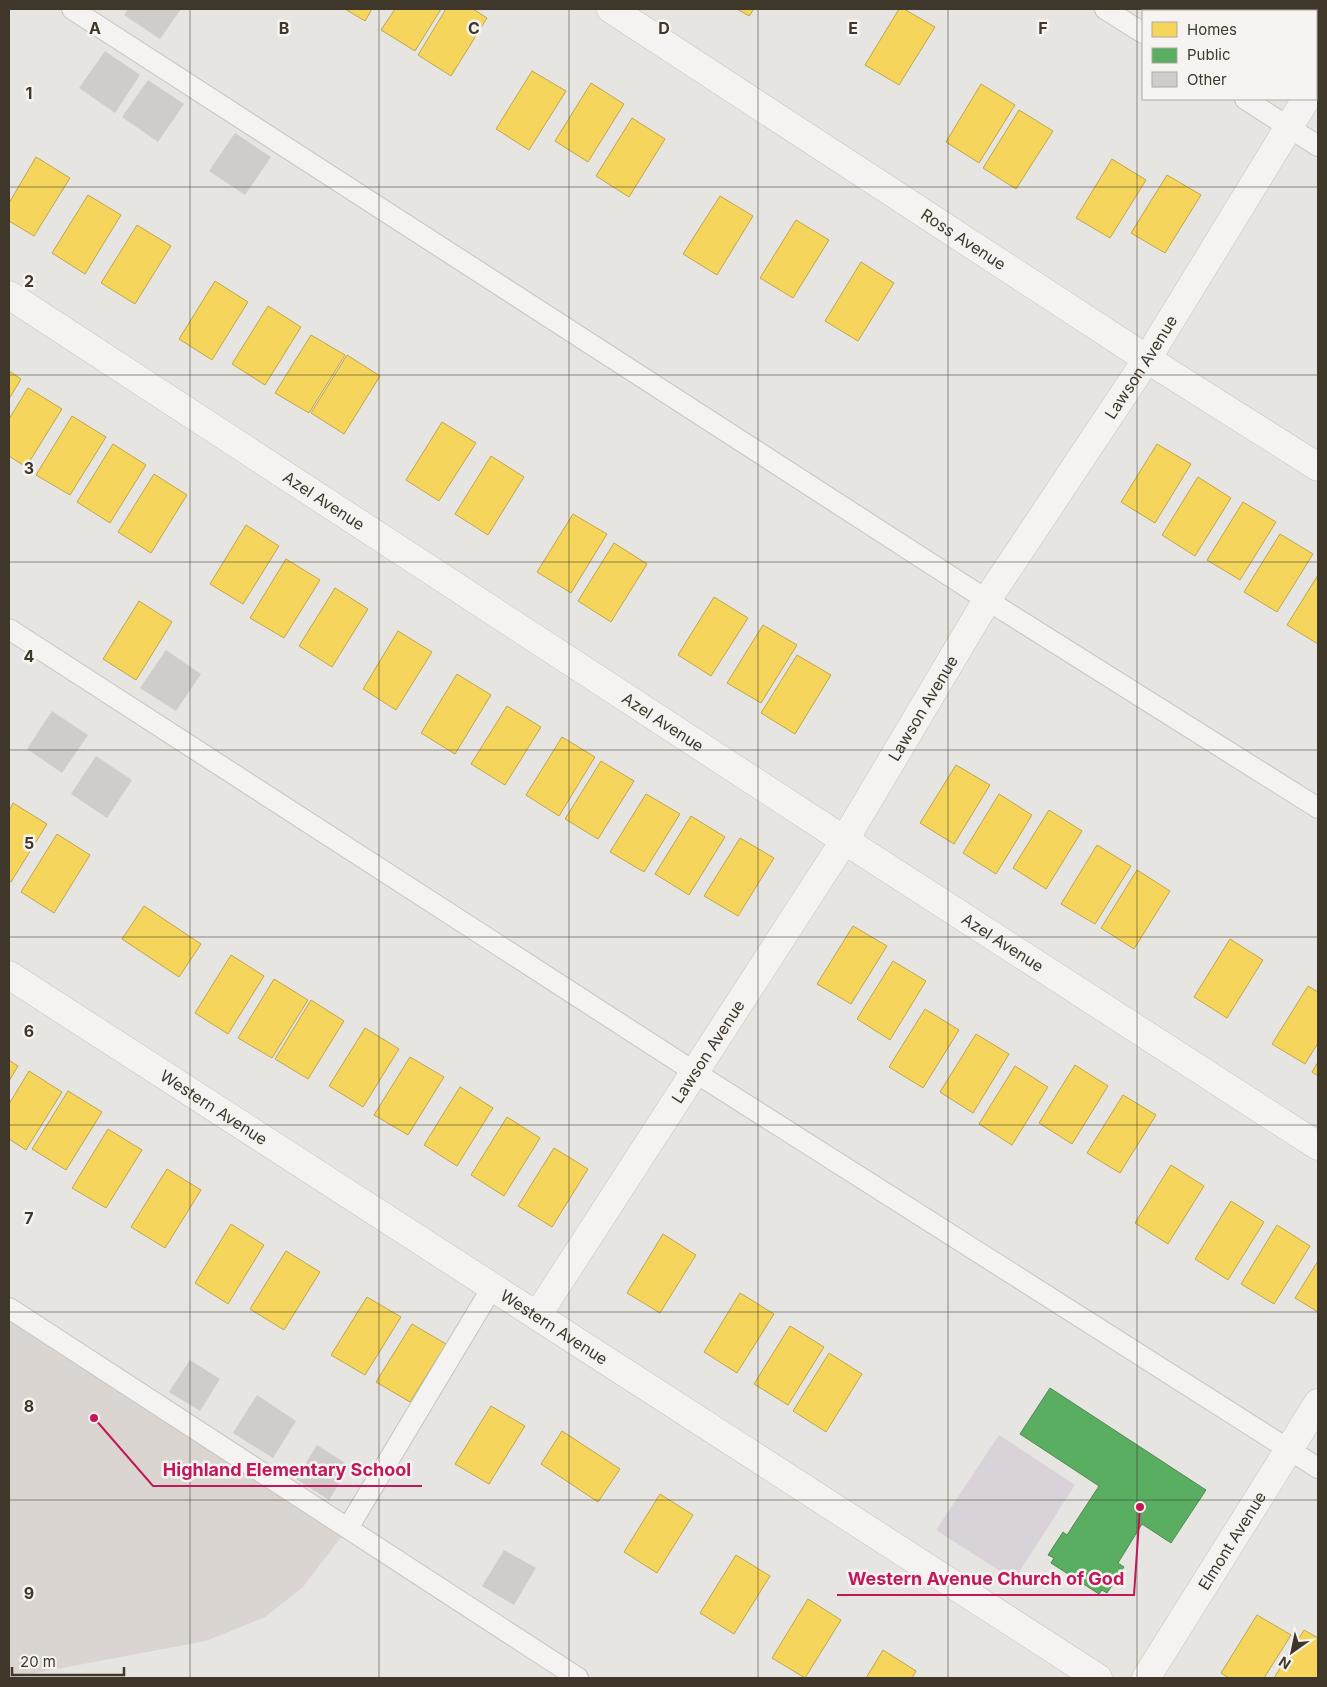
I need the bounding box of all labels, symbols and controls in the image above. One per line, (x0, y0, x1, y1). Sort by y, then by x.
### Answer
legend (1142, 10, 1317, 100)
text: A (89, 18, 101, 38)
text: B (279, 18, 289, 38)
text: C (468, 18, 480, 38)
text: D (658, 18, 670, 38)
text: E (848, 18, 858, 38)
text: F (1038, 18, 1048, 38)
text: Homes (1187, 20, 1237, 39)
text: Public (1187, 45, 1230, 64)
text: Other (1187, 70, 1227, 89)
text: 1 (26, 83, 32, 103)
street label: Ross Avenue (917, 204, 1010, 274)
text: 2 (24, 271, 34, 291)
street label: Lawson Avenue (1100, 311, 1181, 423)
text: 3 (24, 458, 34, 478)
street label: Azel Avenue (279, 467, 369, 534)
text: 4 (24, 646, 35, 666)
street label: Lawson Avenue (884, 652, 962, 765)
street label: Azel Avenue (618, 688, 708, 756)
text: 5 (24, 833, 34, 853)
street label: Azel Avenue (958, 909, 1047, 976)
street label: Lawson Avenue (667, 996, 749, 1107)
text: 6 (24, 1021, 34, 1041)
street label: Western Avenue (157, 1065, 271, 1149)
text: 7 (24, 1208, 34, 1228)
street label: Western Avenue (497, 1285, 612, 1369)
text: 8 (24, 1396, 34, 1416)
callout: Highland Elementary School (153, 1453, 422, 1486)
text: Highland Elementary School (163, 1459, 411, 1480)
street label: Elmont Avenue (1194, 1488, 1270, 1594)
callout: Western Avenue Church of God (837, 1562, 1134, 1595)
text: Western Avenue Church of God (848, 1568, 1124, 1589)
text: 9 (24, 1583, 34, 1603)
north arrow (1267, 1627, 1317, 1677)
scale bar (12, 1644, 125, 1676)
text: 20 m (20, 1652, 56, 1671)
text: N (1276, 1653, 1294, 1673)

